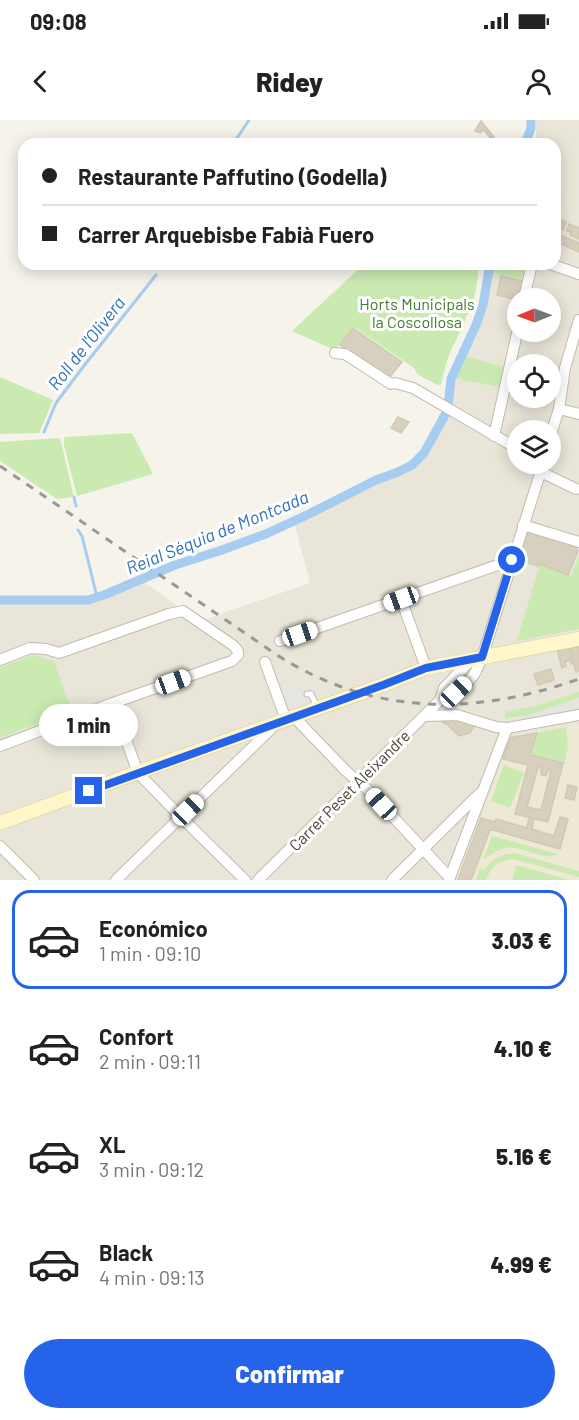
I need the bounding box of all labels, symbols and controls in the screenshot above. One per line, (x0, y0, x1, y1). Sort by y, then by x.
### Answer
text: 09:08 (30, 8, 87, 34)
icon: back (24, 65, 57, 98)
text: Ridey (256, 65, 323, 97)
icon: person (522, 65, 555, 98)
text: Restaurante Paffutino (Godella) (78, 163, 387, 189)
text: Carrer Arquebisbe Fabià Fuero (78, 221, 374, 247)
north arrow (507, 288, 561, 342)
map controls (507, 288, 561, 474)
water label: Roll de l'Olivera (43, 292, 129, 394)
park label: Horts Municipals la Coscollosa (359, 294, 475, 331)
button: locate (507, 354, 561, 408)
button: layers (507, 420, 561, 474)
water label: Reial Séquia de Montcada (123, 485, 311, 579)
route start (498, 546, 525, 573)
car (381, 584, 421, 614)
car (280, 620, 320, 648)
car (153, 667, 193, 697)
car (437, 673, 475, 711)
callout: 1 min (40, 704, 138, 746)
text: 1 min (67, 713, 110, 737)
street label: Carrer Peset Aleixandre (285, 726, 413, 854)
route end (75, 777, 102, 804)
car (362, 785, 400, 823)
car (169, 791, 207, 829)
icon: car (27, 913, 81, 967)
text: Económico (99, 915, 208, 941)
text: 3.03 € (492, 927, 552, 953)
text: 1 min · 09:10 (99, 941, 201, 965)
icon: car (27, 1021, 81, 1075)
text: Confort (99, 1023, 174, 1049)
text: 4.10 € (494, 1035, 552, 1061)
text: 2 min · 09:11 (99, 1049, 201, 1073)
icon: car (27, 1129, 81, 1183)
text: XL (99, 1131, 125, 1157)
text: 5.16 € (496, 1143, 552, 1169)
text: 3 min · 09:12 (99, 1157, 204, 1181)
icon: car (27, 1237, 81, 1291)
text: Black (99, 1239, 153, 1265)
text: 4.99 € (491, 1251, 552, 1277)
text: 4 min · 09:13 (99, 1265, 204, 1289)
button: Confirmar (24, 1339, 555, 1408)

